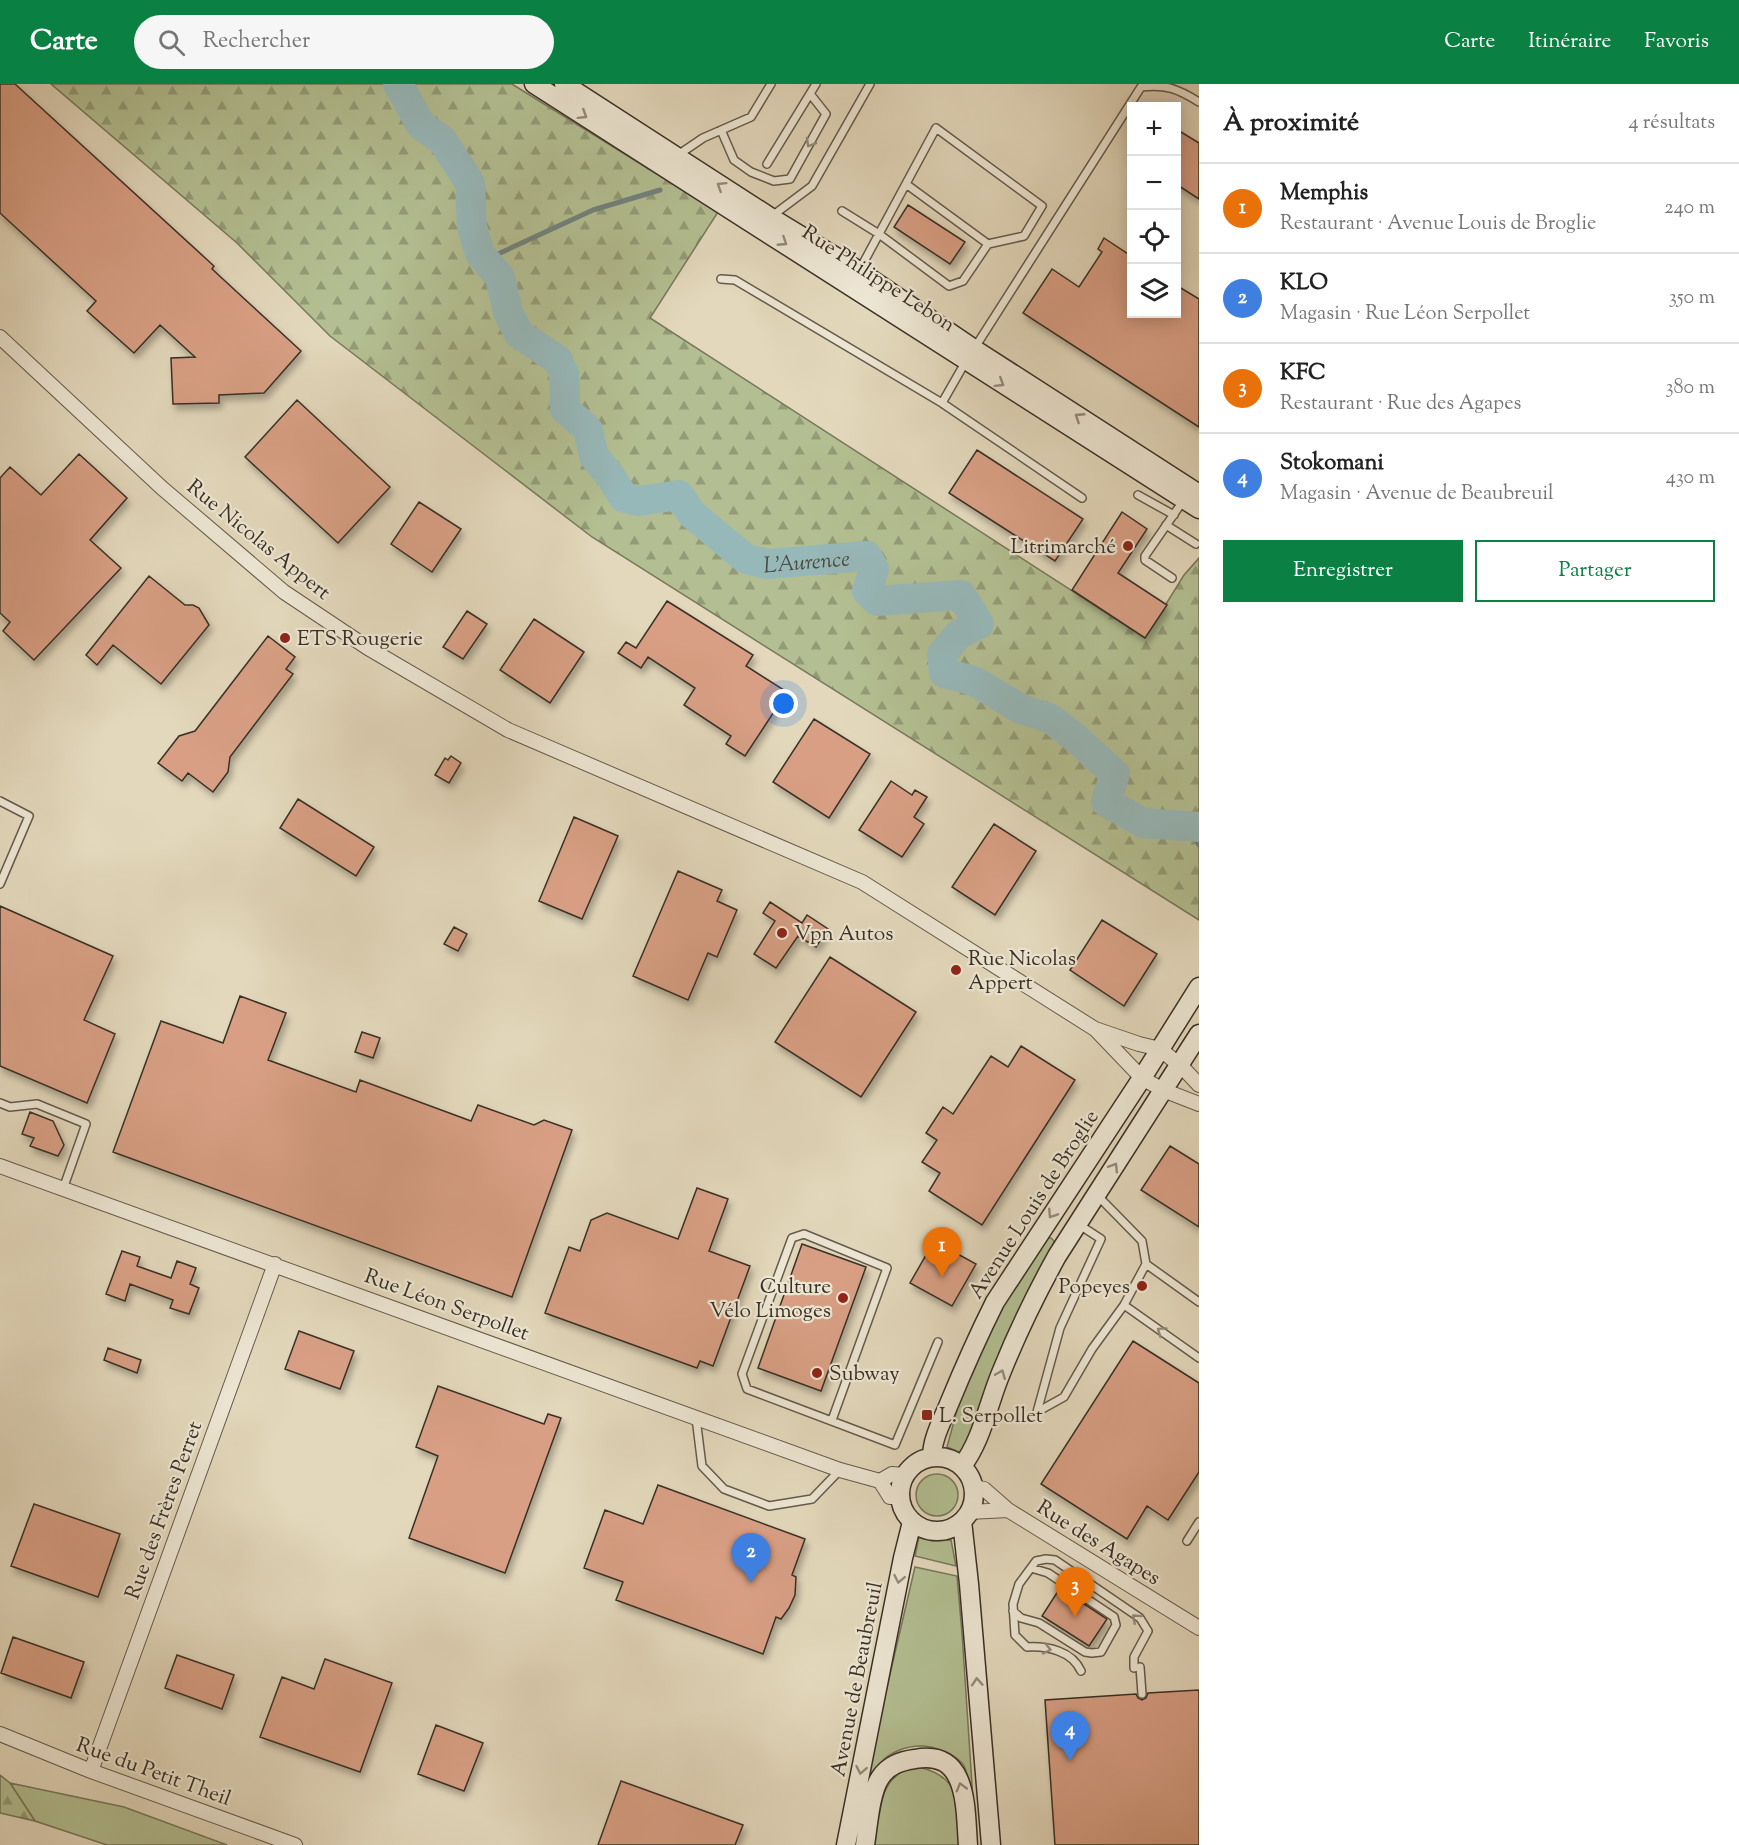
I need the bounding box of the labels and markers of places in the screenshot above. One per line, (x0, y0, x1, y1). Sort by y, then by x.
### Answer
place label: Litrimarché (1011, 533, 1116, 563)
marker: Litrimarché (1121, 539, 1135, 553)
place label: ETS Rougerie (297, 625, 423, 655)
marker: ETS Rougerie (278, 631, 292, 645)
place label: Vpn Autos (794, 920, 894, 950)
marker: Vpn Autos (775, 926, 789, 940)
place label: Rue Nicolas Appert (968, 945, 1076, 999)
marker: Rue Nicolas Appert (949, 963, 963, 977)
pin: 1 (922, 1228, 962, 1277)
place label: Culture Vélo Limoges (709, 1273, 831, 1327)
place label: Popeyes (1059, 1273, 1130, 1303)
marker: Popeyes (1135, 1279, 1149, 1293)
marker: Culture Vélo Limoges (836, 1291, 850, 1305)
place label: Subway (829, 1360, 900, 1390)
marker: Subway (810, 1366, 824, 1380)
place label: L. Serpollet (939, 1402, 1043, 1432)
marker: L. Serpollet (920, 1408, 934, 1422)
pin: 2 (732, 1534, 771, 1583)
pin: 3 (1056, 1568, 1094, 1617)
pin: 4 (1050, 1712, 1090, 1761)

